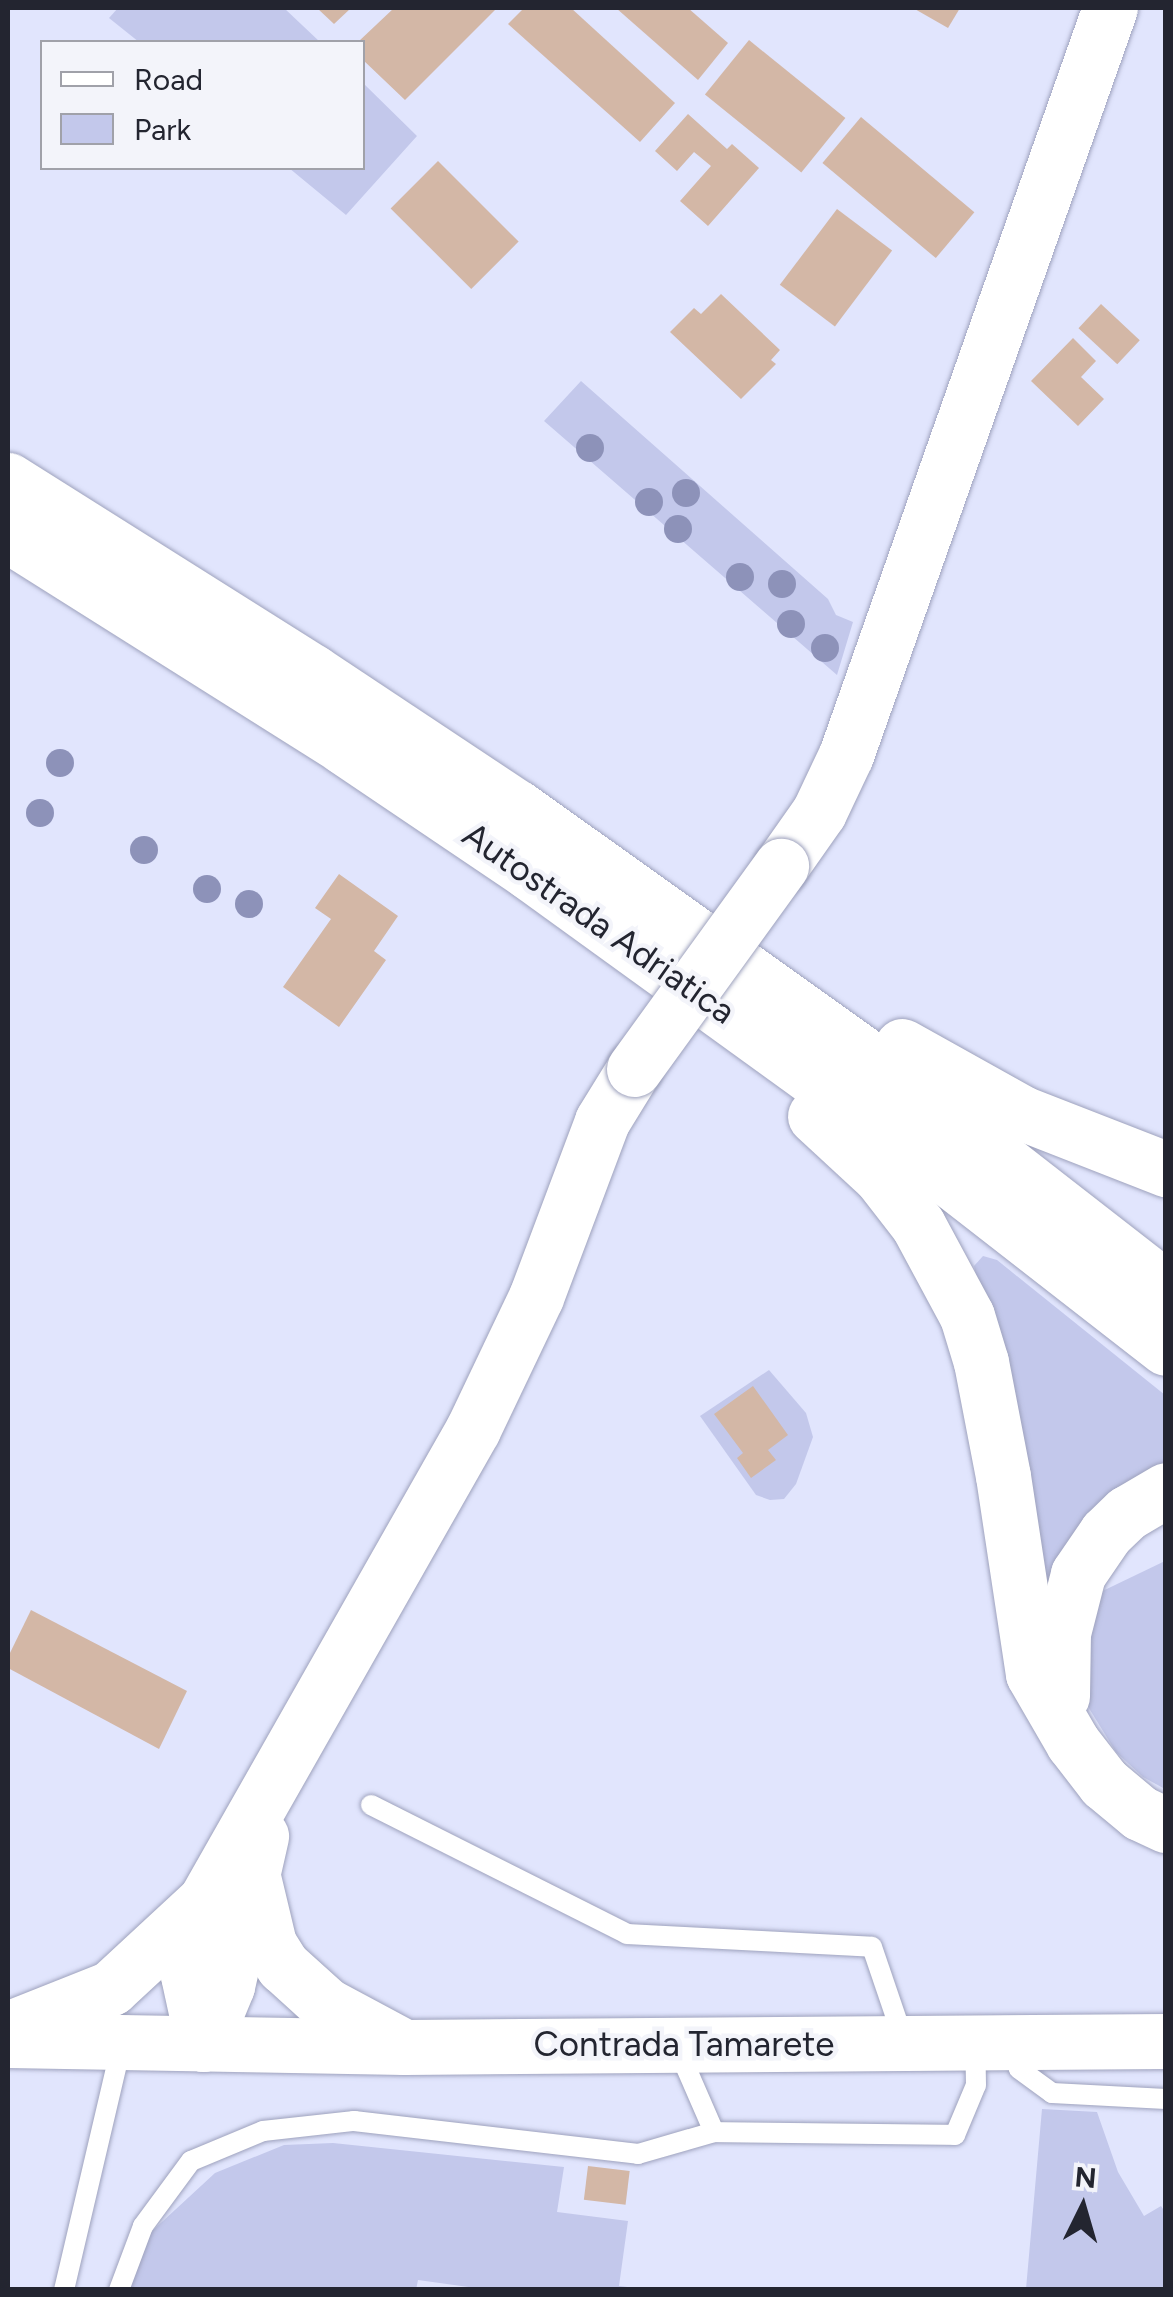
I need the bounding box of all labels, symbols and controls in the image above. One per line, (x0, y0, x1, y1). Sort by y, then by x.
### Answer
legend (40, 40, 365, 170)
text: Road (134, 61, 203, 98)
text: Park (134, 111, 191, 148)
street label: Autostrada Adriatica (455, 813, 743, 1033)
street label: Contrada Tamarete (534, 2023, 834, 2065)
north arrow (1033, 2157, 1133, 2257)
text: N (1073, 2159, 1098, 2195)

